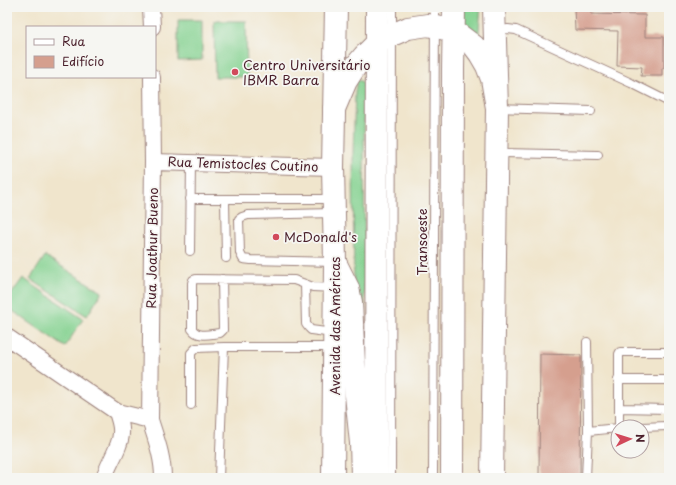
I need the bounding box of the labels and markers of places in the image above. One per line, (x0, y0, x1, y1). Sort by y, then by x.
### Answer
place label: Centro Universitário IBMR Barra (243, 55, 370, 89)
marker: Centro Universitário IBMR Barra (230, 67, 240, 77)
place label: McDonald's (284, 227, 357, 246)
marker: McDonald's (271, 232, 281, 242)

